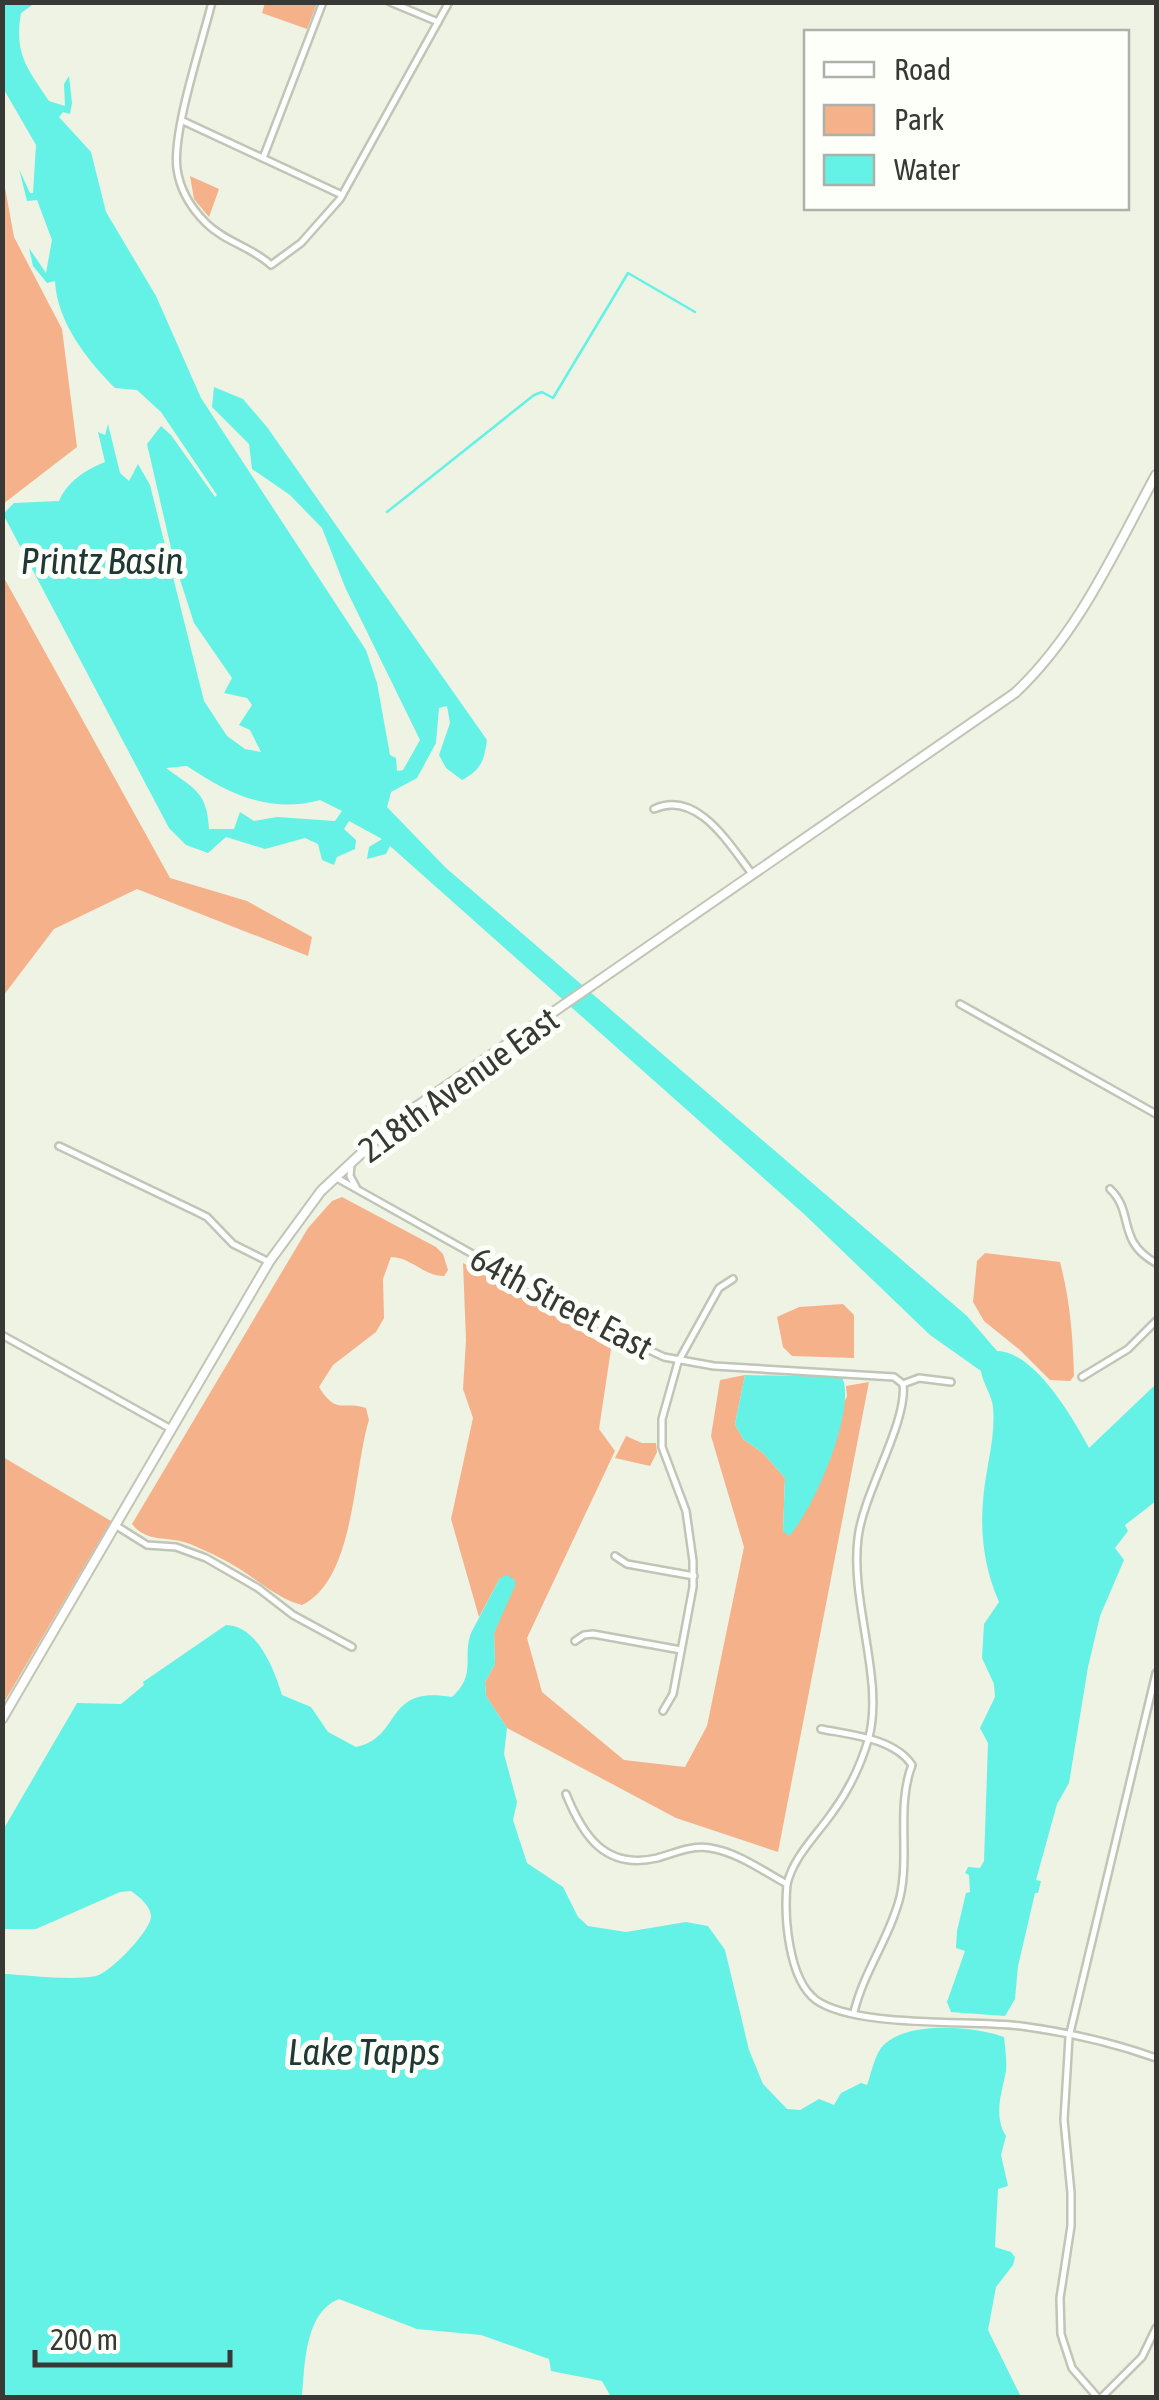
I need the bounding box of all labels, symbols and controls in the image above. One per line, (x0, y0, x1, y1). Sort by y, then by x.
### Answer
legend (804, 30, 1129, 210)
text: Road (894, 52, 951, 86)
text: Park (894, 102, 944, 136)
text: Water (894, 152, 961, 186)
water label: Printz Basin (20, 539, 184, 582)
street label: 218th Avenue East (351, 998, 565, 1170)
street label: 64th Street East (464, 1237, 660, 1367)
water label: Lake Tapps (288, 2030, 440, 2073)
scale bar (35, 2305, 230, 2367)
text: 200 m (50, 2322, 118, 2356)

